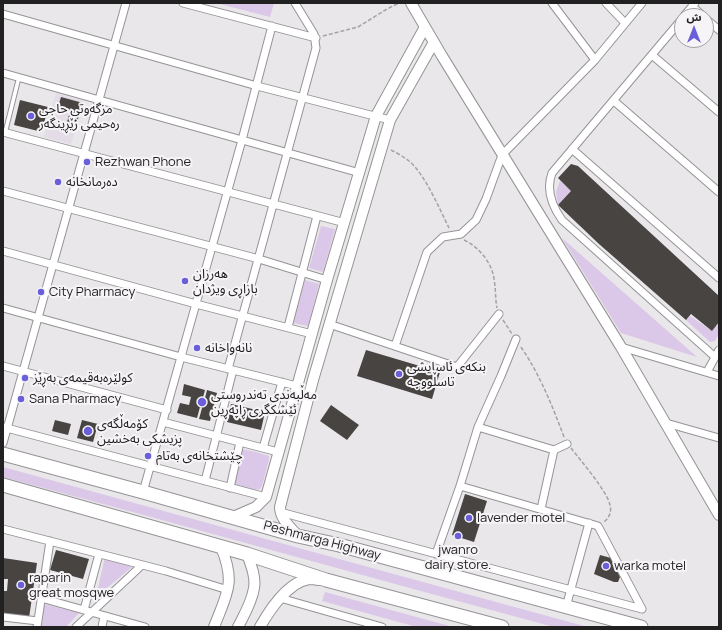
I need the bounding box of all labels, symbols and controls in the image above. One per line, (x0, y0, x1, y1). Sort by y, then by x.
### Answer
north arrow (674, 8, 714, 48)
text: ش (686, 9, 702, 24)
place label: مزگەوتی حاجی رەحیمی زێڕینگەر (39, 101, 120, 132)
marker: مزگەوتی حاجی رەحیمی زێڕینگەر (26, 111, 36, 121)
place label: Rezhwan Phone (95, 154, 191, 170)
marker: Rezhwan Phone (82, 157, 92, 167)
place label: دەرمانخانە (66, 174, 118, 190)
marker: دەرمانخانە (53, 177, 63, 187)
place label: ھەرزان بازاڕی ویژدان (193, 266, 258, 297)
marker: ھەرزان بازاڕی ویژدان (180, 276, 190, 286)
place label: City Pharmacy (49, 284, 135, 300)
marker: City Pharmacy (36, 287, 46, 297)
place label: نانەواخانە (205, 340, 252, 356)
marker: نانەواخانە (192, 343, 202, 353)
place label: بنکەی ئاسایشی تاسڵووجە (407, 359, 486, 390)
marker: بنکەی ئاسایشی تاسڵووجە (394, 369, 404, 379)
place label: کولێرەبەقیمەی بەڕێز (33, 370, 133, 386)
marker: کولێرەبەقیمەی بەڕێز (20, 373, 30, 383)
place label: مەڵبەندی تەندروستی ئێشکگری ڕاپەڕین (211, 387, 317, 418)
place label: Sana Pharmacy (29, 391, 121, 407)
marker: Sana Pharmacy (16, 394, 26, 404)
marker: مەڵبەندی تەندروستی ئێشکگری ڕاپەڕین (196, 396, 208, 408)
place label: کۆمەڵگەی پزیشکی بەخشین (97, 416, 182, 447)
marker: کۆمەڵگەی پزیشکی بەخشین (82, 425, 94, 437)
place label: چێشتخانەی بەتام (156, 448, 243, 464)
marker: چێشتخانەی بەتام (143, 451, 153, 461)
place label: lavender motel (477, 510, 565, 526)
marker: lavender motel (464, 513, 474, 523)
street label: Peshmarga Highway (262, 518, 382, 564)
marker: jwanro dairy store. (453, 531, 463, 541)
place label: jwanro dairy store. (425, 542, 491, 573)
place label: warka motel (614, 558, 686, 574)
marker: warka motel (601, 561, 611, 571)
place label: raparin great mosqwe (29, 570, 114, 601)
marker: raparin great mosqwe (16, 580, 26, 590)

